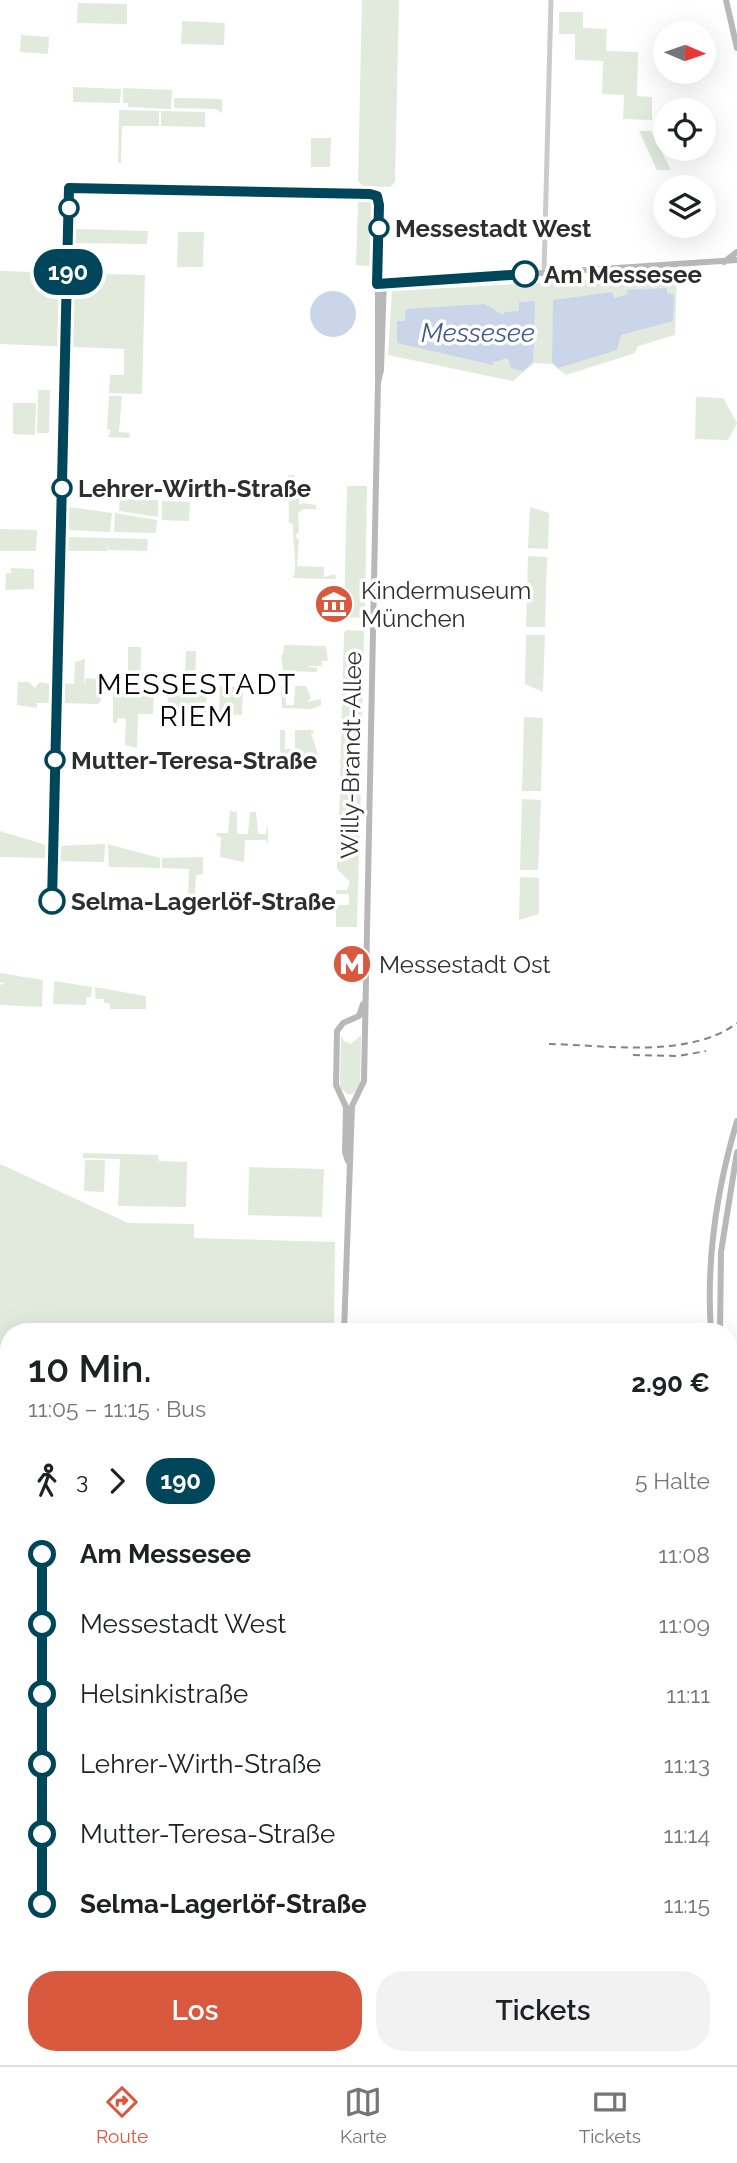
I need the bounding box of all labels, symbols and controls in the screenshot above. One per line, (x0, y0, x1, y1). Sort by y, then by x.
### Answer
north arrow (653, 21, 716, 84)
map controls (653, 21, 716, 238)
button: locate (653, 98, 716, 161)
button: layers (653, 175, 716, 238)
unlabelled marker (59, 198, 79, 218)
place label: Messestadt West (395, 214, 591, 243)
marker: Messestadt West (369, 218, 389, 238)
line badge: 190 (28, 249, 108, 295)
text: 190 (48, 257, 88, 286)
place label: Am Messesee (544, 260, 702, 289)
marker: Am Messesee (512, 261, 538, 287)
water label: Messesee (421, 318, 535, 348)
place label: Lehrer-Wirth-Straße (78, 474, 311, 503)
marker: Lehrer-Wirth-Straße (52, 478, 72, 498)
place label: Kindermuseum München (361, 576, 531, 633)
museum icon: Kindermuseum München (313, 583, 355, 625)
street label: Willy-Brandt-Allee (335, 651, 367, 859)
district label: MESSESTADT RIEM (97, 668, 297, 733)
place label: Mutter-Teresa-Straße (71, 746, 317, 775)
marker: Mutter-Teresa-Straße (45, 750, 65, 770)
place label: Selma-Lagerlöf-Straße (71, 887, 336, 916)
marker: Selma-Lagerlöf-Straße (39, 888, 65, 914)
metro station icon: Messestadt Ost (331, 943, 373, 985)
place label: Messestadt Ost (379, 950, 551, 979)
text: 10 Min. (28, 1346, 152, 1391)
text: 2.90 € (631, 1368, 710, 1398)
text: 11:05 – 11:15 · Bus (28, 1395, 206, 1422)
icon: walk (28, 1462, 66, 1500)
icon: forward (98, 1462, 136, 1500)
text: 190 (160, 1466, 201, 1495)
text: 3 (76, 1467, 88, 1494)
text: 5 Halte (635, 1467, 710, 1494)
text: Am Messesee (80, 1539, 251, 1569)
text: 11:08 (658, 1541, 710, 1568)
text: Messestadt West (80, 1609, 286, 1639)
text: 11:09 (658, 1611, 710, 1638)
text: Helsinkistraße (80, 1679, 248, 1709)
text: 11:11 (666, 1681, 710, 1708)
text: Lehrer-Wirth-Straße (80, 1749, 321, 1779)
text: 11:13 (664, 1751, 710, 1778)
text: Mutter-Teresa-Straße (80, 1819, 335, 1849)
text: 11:14 (664, 1821, 710, 1848)
text: Selma-Lagerlöf-Straße (80, 1889, 367, 1919)
text: 11:15 (664, 1891, 710, 1918)
button: Los (28, 1971, 362, 2051)
button: Tickets (376, 1971, 710, 2051)
tab: Route (96, 2083, 148, 2147)
tab: Karte (340, 2083, 387, 2147)
tab: Tickets (579, 2083, 641, 2147)

